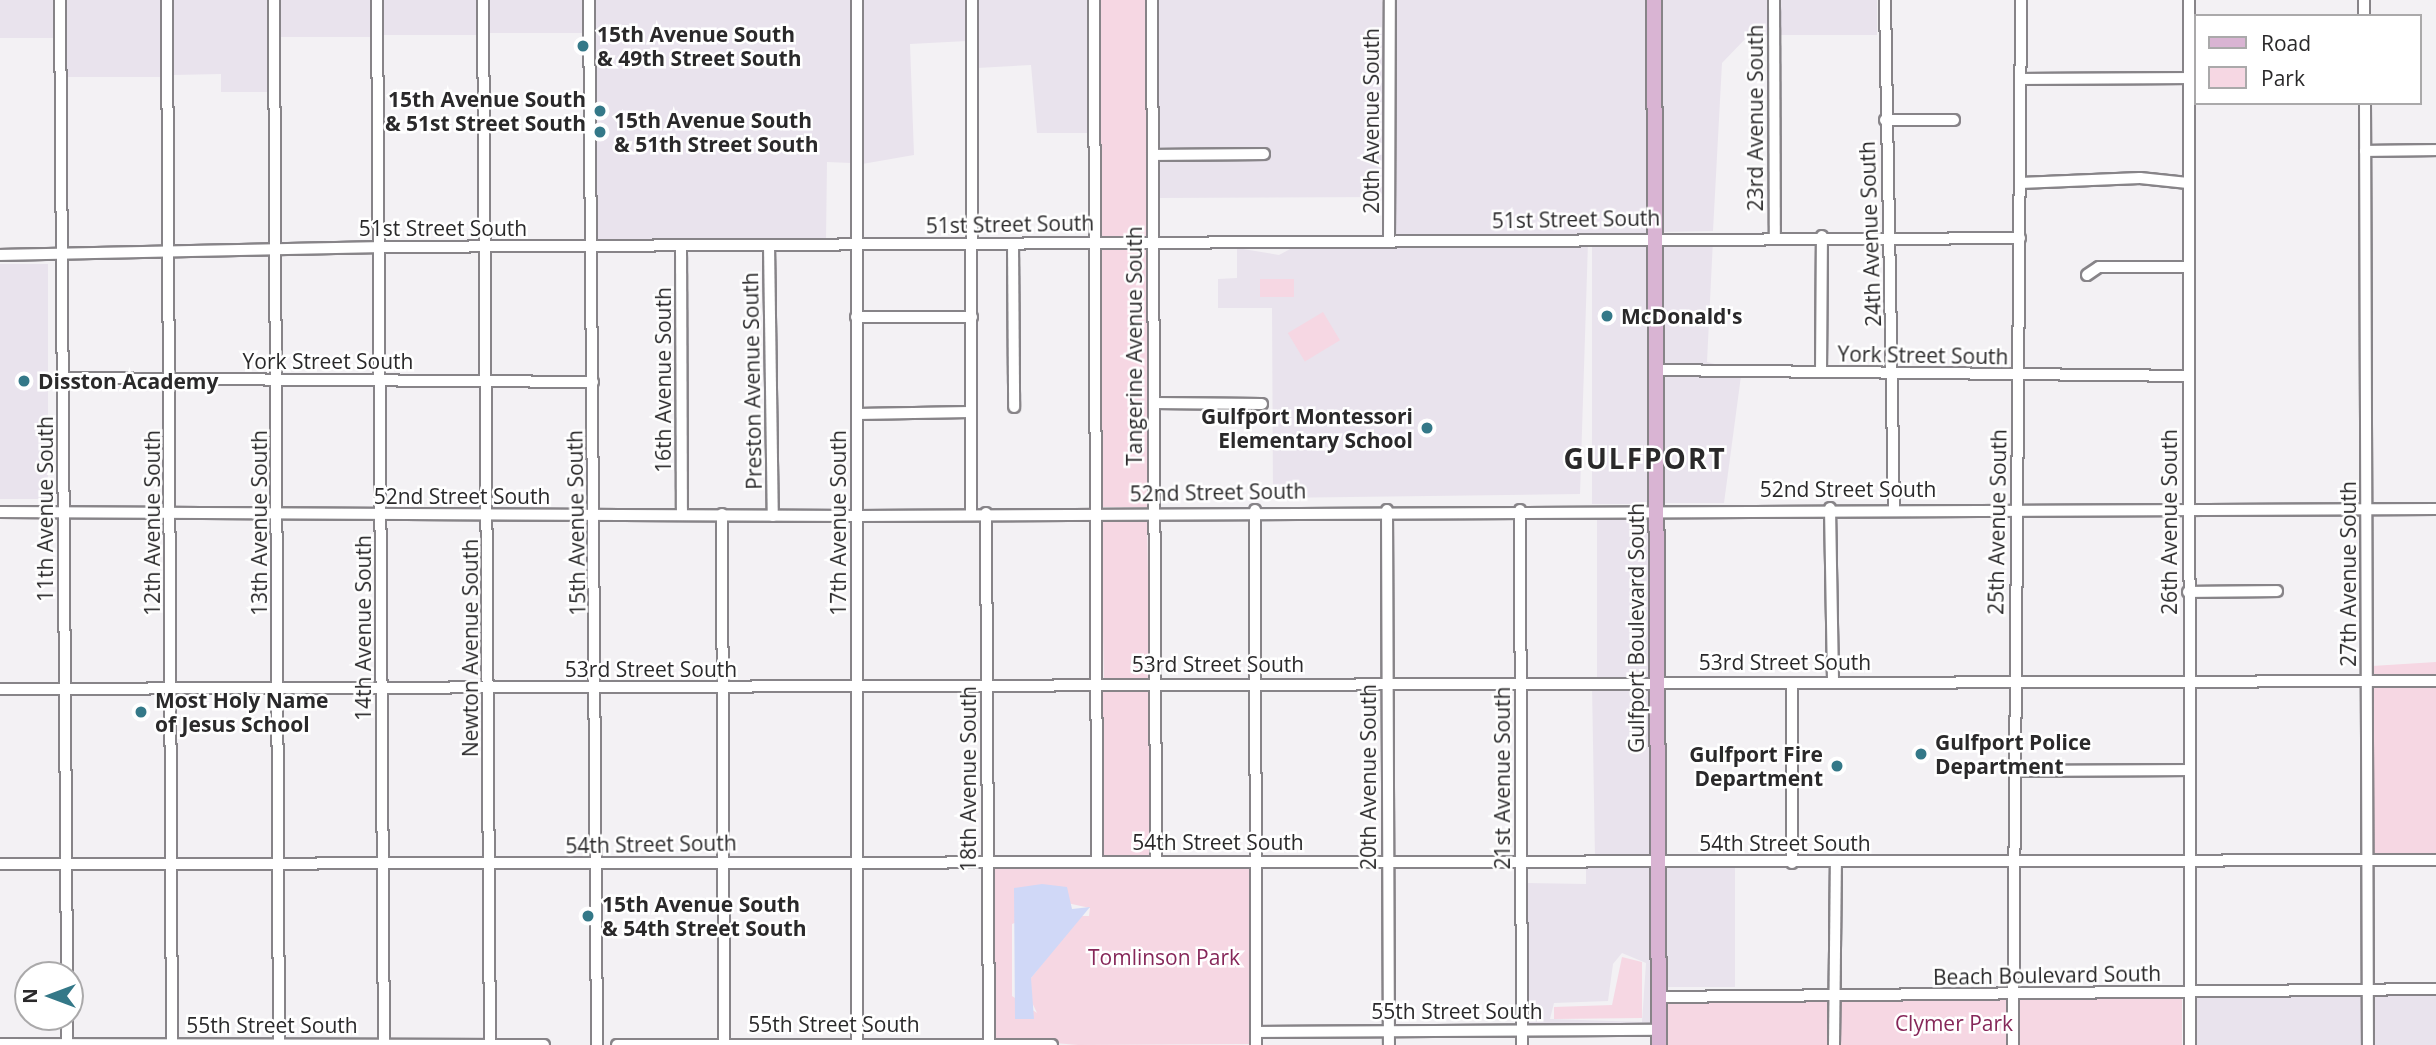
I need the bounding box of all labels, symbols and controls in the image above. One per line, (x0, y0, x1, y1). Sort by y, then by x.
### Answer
legend (2194, 14, 2422, 105)
place label: 15th Avenue South & 49th Street South (597, 21, 801, 71)
street label: 23rd Avenue South (1742, 25, 1768, 211)
street label: 20th Avenue South (1358, 28, 1384, 214)
text: Road (2261, 29, 2311, 57)
marker: 15th Avenue South & 49th Street South (575, 38, 591, 54)
text: Park (2261, 64, 2305, 92)
place label: 15th Avenue South & 51st Street South (385, 86, 586, 136)
marker: 15th Avenue South & 51st Street South (592, 103, 608, 119)
place label: 15th Avenue South & 51th Street South (614, 107, 818, 157)
marker: 15th Avenue South & 51th Street South (592, 124, 608, 140)
street label: 24th Avenue South (1854, 141, 1886, 327)
street label: 51st Street South (1492, 205, 1660, 233)
street label: 51st Street South (926, 210, 1094, 238)
street label: 51st Street South (359, 215, 527, 241)
street label: Tangerine Avenue South (1121, 226, 1147, 466)
street label: Preston Avenue South (738, 272, 766, 490)
street label: 16th Avenue South (650, 287, 676, 473)
place label: McDonald's (1621, 303, 1742, 329)
marker: McDonald's (1599, 308, 1615, 324)
street label: York Street South (1837, 341, 2009, 369)
street label: York Street South (243, 348, 413, 374)
place label: Disston Academy (38, 368, 218, 394)
marker: Disston Academy (16, 373, 32, 389)
place label: Gulfport Montessori Elementary School (1201, 403, 1413, 453)
street label: 11th Avenue South (32, 416, 58, 602)
marker: Gulfport Montessori Elementary School (1419, 420, 1435, 436)
street label: 25th Avenue South (1983, 429, 2011, 615)
street label: 26th Avenue South (2156, 429, 2182, 615)
street label: 12th Avenue South (139, 430, 165, 616)
street label: 13th Avenue South (246, 430, 272, 616)
street label: 15th Avenue South (562, 430, 590, 616)
street label: 17th Avenue South (825, 430, 851, 616)
district label: GULFPORT (1564, 441, 1726, 475)
street label: 52nd Street South (1760, 476, 1936, 502)
street label: 52nd Street South (1129, 478, 1307, 506)
street label: 27th Avenue South (2335, 481, 2361, 667)
street label: 52nd Street South (374, 483, 550, 509)
street label: Gulfport Boulevard South (1623, 503, 1649, 753)
street label: 14th Avenue South (350, 535, 376, 721)
street label: Newton Avenue South (457, 539, 483, 757)
street label: 53rd Street South (1699, 649, 1871, 675)
street label: 53rd Street South (1132, 651, 1304, 677)
street label: 53rd Street South (565, 656, 737, 682)
street label: 20th Avenue South (1355, 684, 1381, 870)
street label: 18th Avenue South (955, 686, 981, 872)
place label: Most Holy Name of Jesus School (155, 687, 328, 737)
street label: 21st Avenue South (1489, 687, 1515, 869)
marker: Most Holy Name of Jesus School (133, 704, 149, 720)
place label: Gulfport Police Department (1935, 729, 2091, 779)
place label: Gulfport Fire Department (1689, 741, 1823, 791)
marker: Gulfport Police Department (1913, 746, 1929, 762)
marker: Gulfport Fire Department (1829, 758, 1845, 774)
street label: 54th Street South (1132, 829, 1304, 855)
street label: 54th Street South (565, 830, 737, 858)
street label: 54th Street South (1699, 830, 1871, 856)
place label: 15th Avenue South & 54th Street South (602, 891, 806, 941)
marker: 15th Avenue South & 54th Street South (580, 908, 596, 924)
park label: Tomlinson Park (1088, 944, 1240, 970)
street label: Beach Boulevard South (1933, 960, 2161, 990)
north arrow (14, 961, 84, 1031)
text: N (17, 988, 43, 1004)
street label: 55th Street South (1371, 998, 1543, 1024)
park label: Clymer Park (1895, 1010, 2013, 1036)
street label: 55th Street South (748, 1011, 920, 1037)
street label: 55th Street South (186, 1012, 358, 1038)

